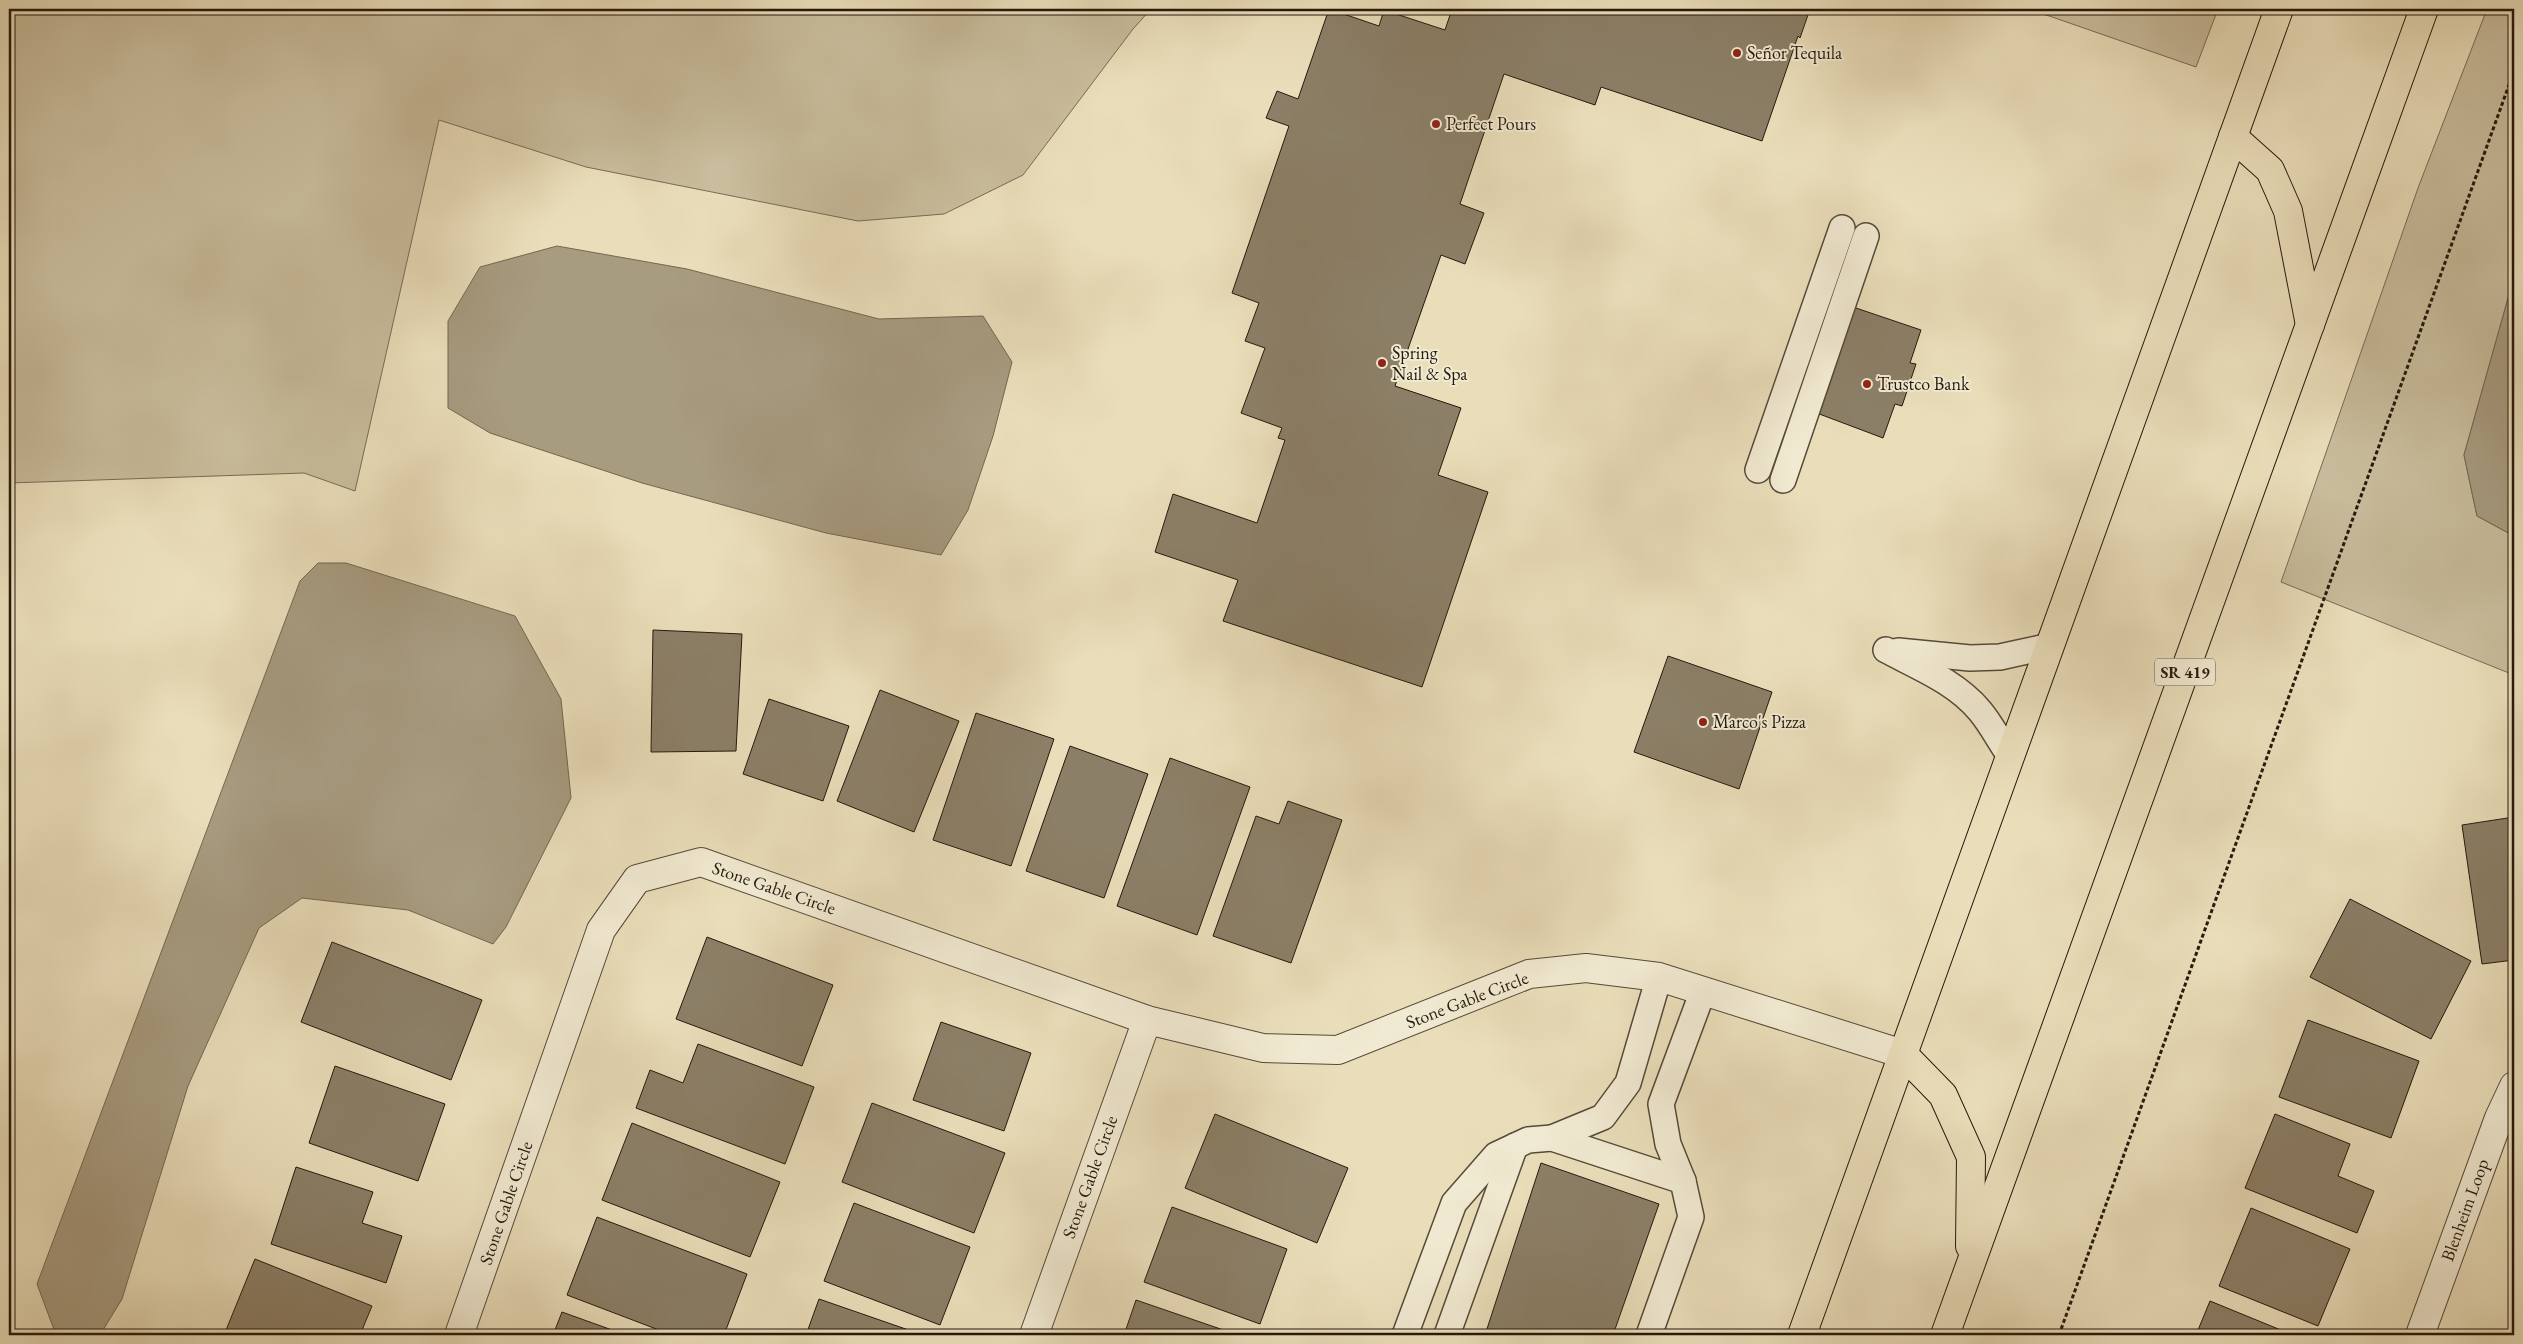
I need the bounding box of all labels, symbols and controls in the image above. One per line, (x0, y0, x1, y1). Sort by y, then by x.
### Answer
place label: Señor Tequila (1747, 41, 1843, 64)
marker: Señor Tequila (1731, 47, 1743, 59)
place label: Perfect Pours (1446, 112, 1536, 135)
marker: Perfect Pours (1430, 118, 1442, 130)
place label: Spring Nail & Spa (1392, 341, 1468, 385)
marker: Spring Nail & Spa (1376, 357, 1388, 369)
place label: Trustco Bank (1877, 372, 1970, 395)
marker: Trustco Bank (1861, 378, 1873, 390)
road number: SR 419 (2155, 659, 2215, 686)
place label: Marco's Pizza (1713, 710, 1807, 733)
marker: Marco's Pizza (1697, 716, 1709, 728)
street label: Stone Gable Circle (709, 856, 839, 919)
street label: Stone Gable Circle (1402, 966, 1531, 1033)
street label: Stone Gable Circle (1057, 1112, 1122, 1241)
street label: Stone Gable Circle (474, 1138, 537, 1268)
street label: Blenheim Loop (2435, 1155, 2494, 1264)

